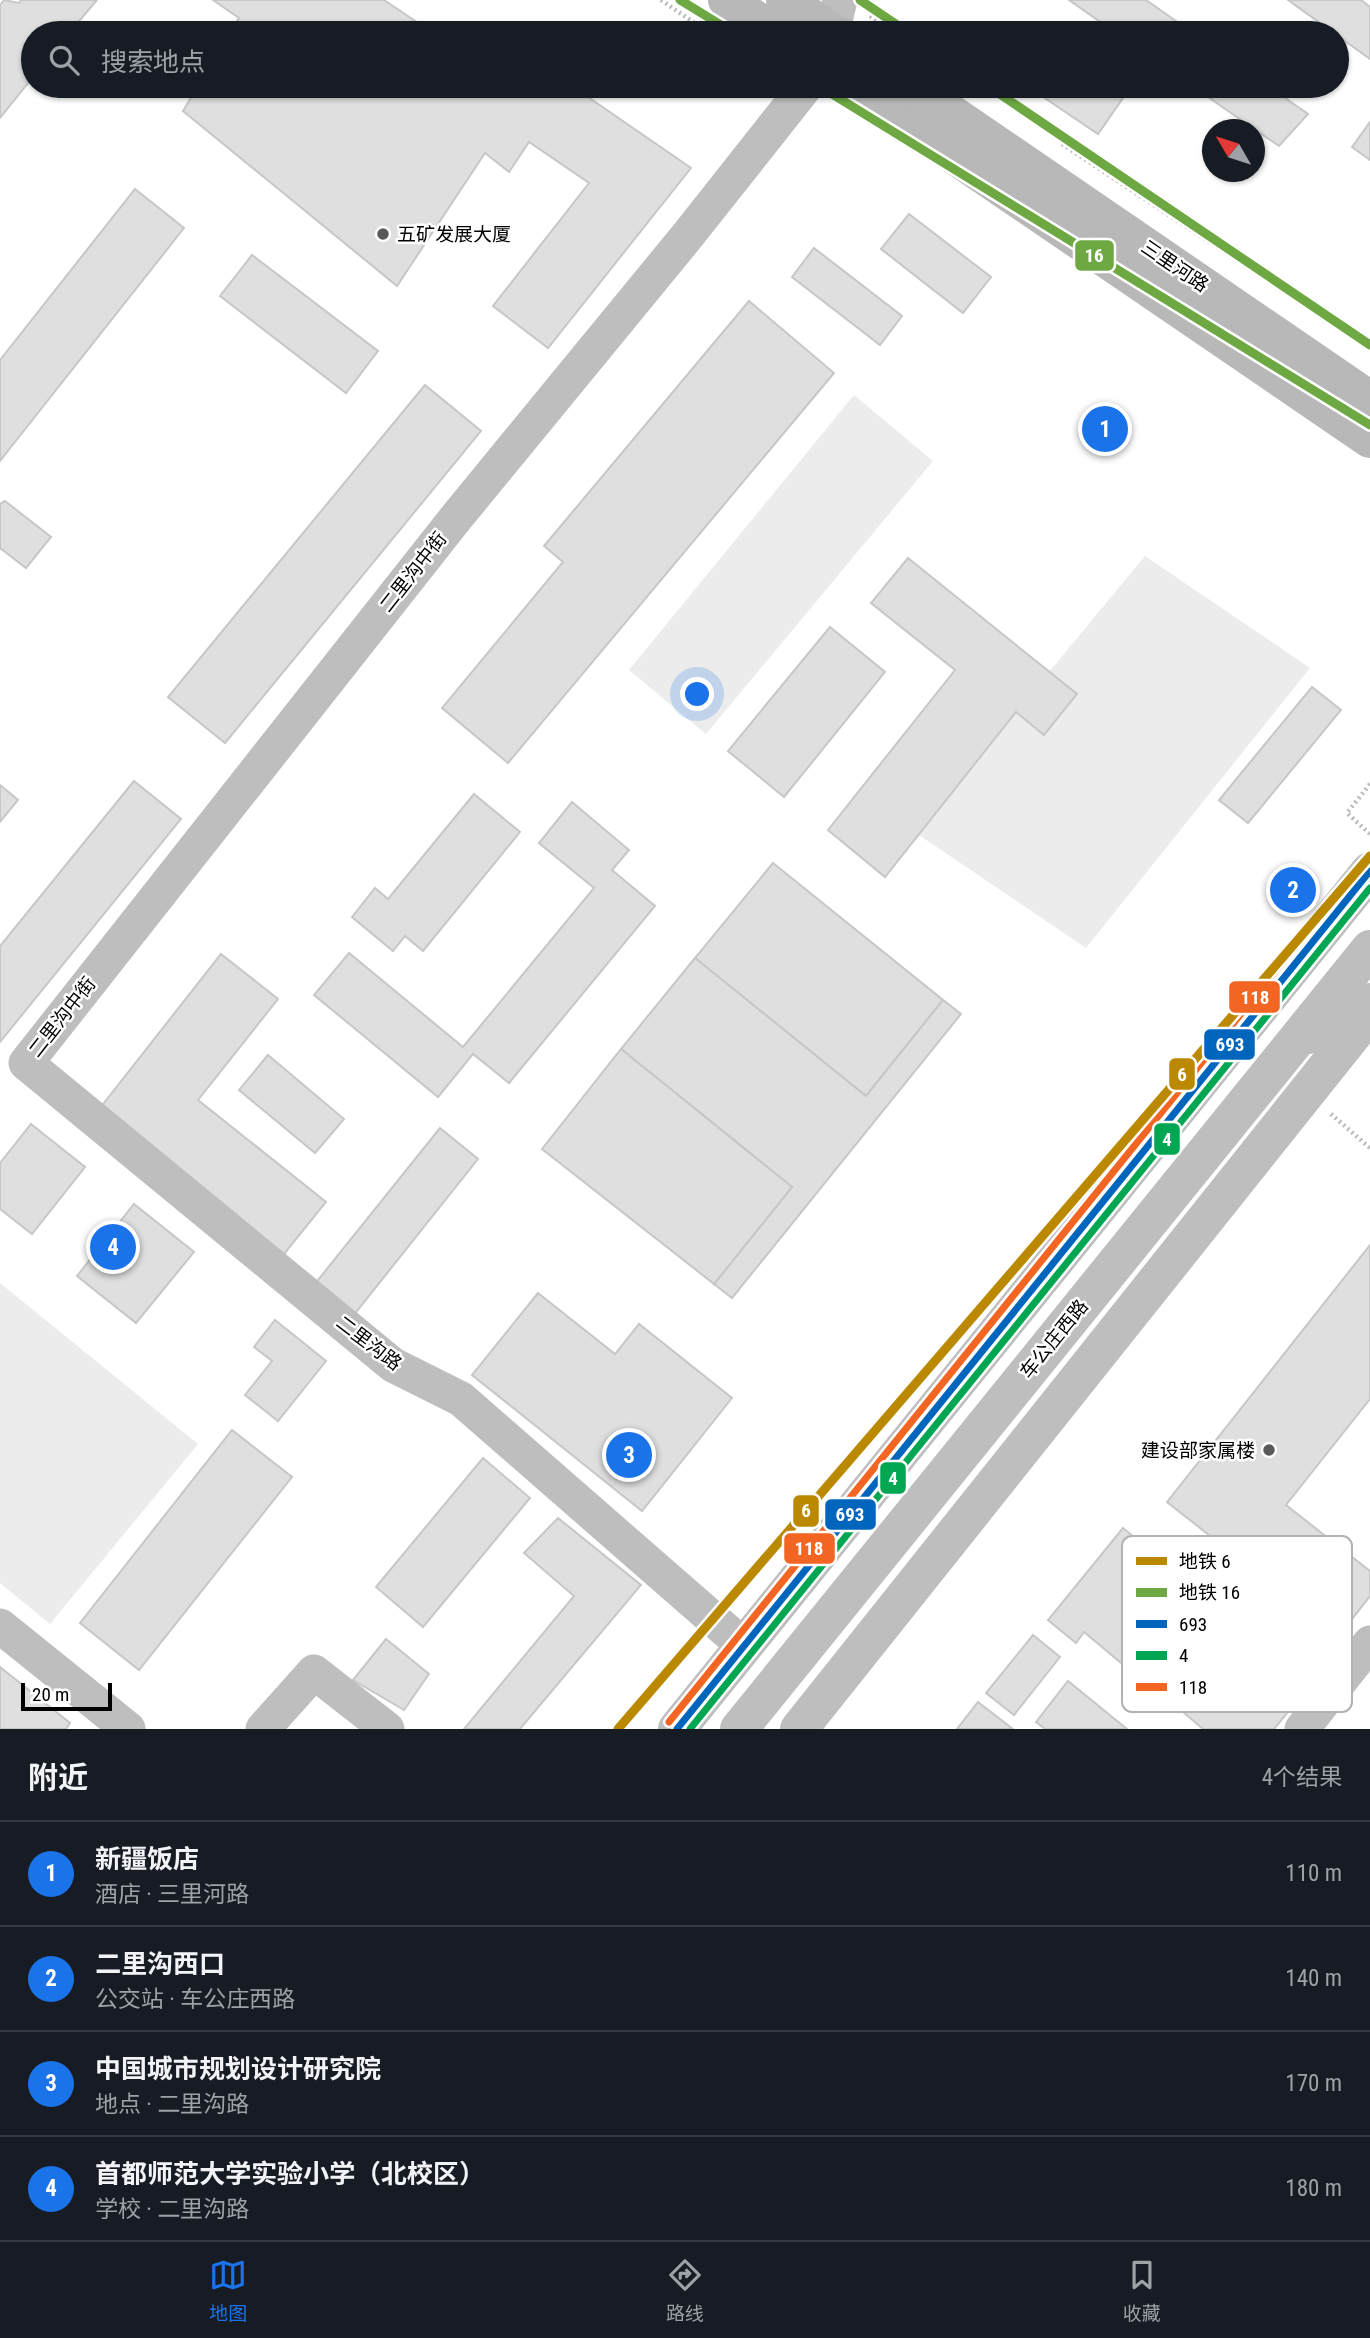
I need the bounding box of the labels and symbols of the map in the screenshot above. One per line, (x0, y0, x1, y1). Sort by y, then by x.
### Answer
north arrow (1202, 119, 1265, 182)
place label: 五矿发展大厦 (397, 223, 511, 246)
marker: 五矿发展大厦 (375, 226, 391, 242)
street label: 三里河路 (1137, 235, 1213, 297)
line badge: 16 (1074, 239, 1115, 272)
text: 16 (1084, 244, 1104, 267)
pin: 1 (1082, 403, 1128, 455)
street label: 二里沟中街 (375, 527, 451, 617)
your location (680, 677, 714, 711)
pin: 2 (1270, 864, 1316, 916)
street label: 二里沟中街 (24, 972, 100, 1062)
line badge: 118 (1228, 980, 1281, 1014)
text: 118 (1241, 986, 1269, 1009)
line badge: 693 (1203, 1028, 1256, 1061)
text: 693 (1216, 1033, 1244, 1056)
line badge: 6 (1168, 1057, 1196, 1091)
text: 6 (1177, 1063, 1187, 1086)
line badge: 4 (1153, 1122, 1181, 1156)
text: 4 (1162, 1128, 1172, 1151)
pin: 4 (90, 1221, 136, 1273)
street label: 车公庄西路 (1015, 1295, 1093, 1383)
street label: 二里沟路 (332, 1311, 406, 1375)
pin: 3 (606, 1429, 652, 1481)
place label: 建设部家属楼 (1141, 1439, 1255, 1462)
marker: 建设部家属楼 (1261, 1442, 1277, 1458)
line badge: 4 (879, 1461, 907, 1495)
text: 4 (888, 1467, 898, 1490)
line badge: 6 (792, 1494, 820, 1528)
line badge: 693 (824, 1498, 877, 1531)
text: 6 (801, 1499, 811, 1522)
text: 693 (836, 1503, 864, 1526)
line badge: 118 (783, 1532, 836, 1565)
legend (1122, 1536, 1352, 1712)
text: 118 (795, 1537, 823, 1560)
text: 地铁 6 (1179, 1550, 1231, 1573)
text: 地铁 16 (1179, 1581, 1240, 1604)
text: 693 (1179, 1613, 1207, 1636)
text: 4 (1179, 1644, 1188, 1667)
text: 118 (1179, 1676, 1207, 1699)
scale bar (21, 1680, 112, 1712)

